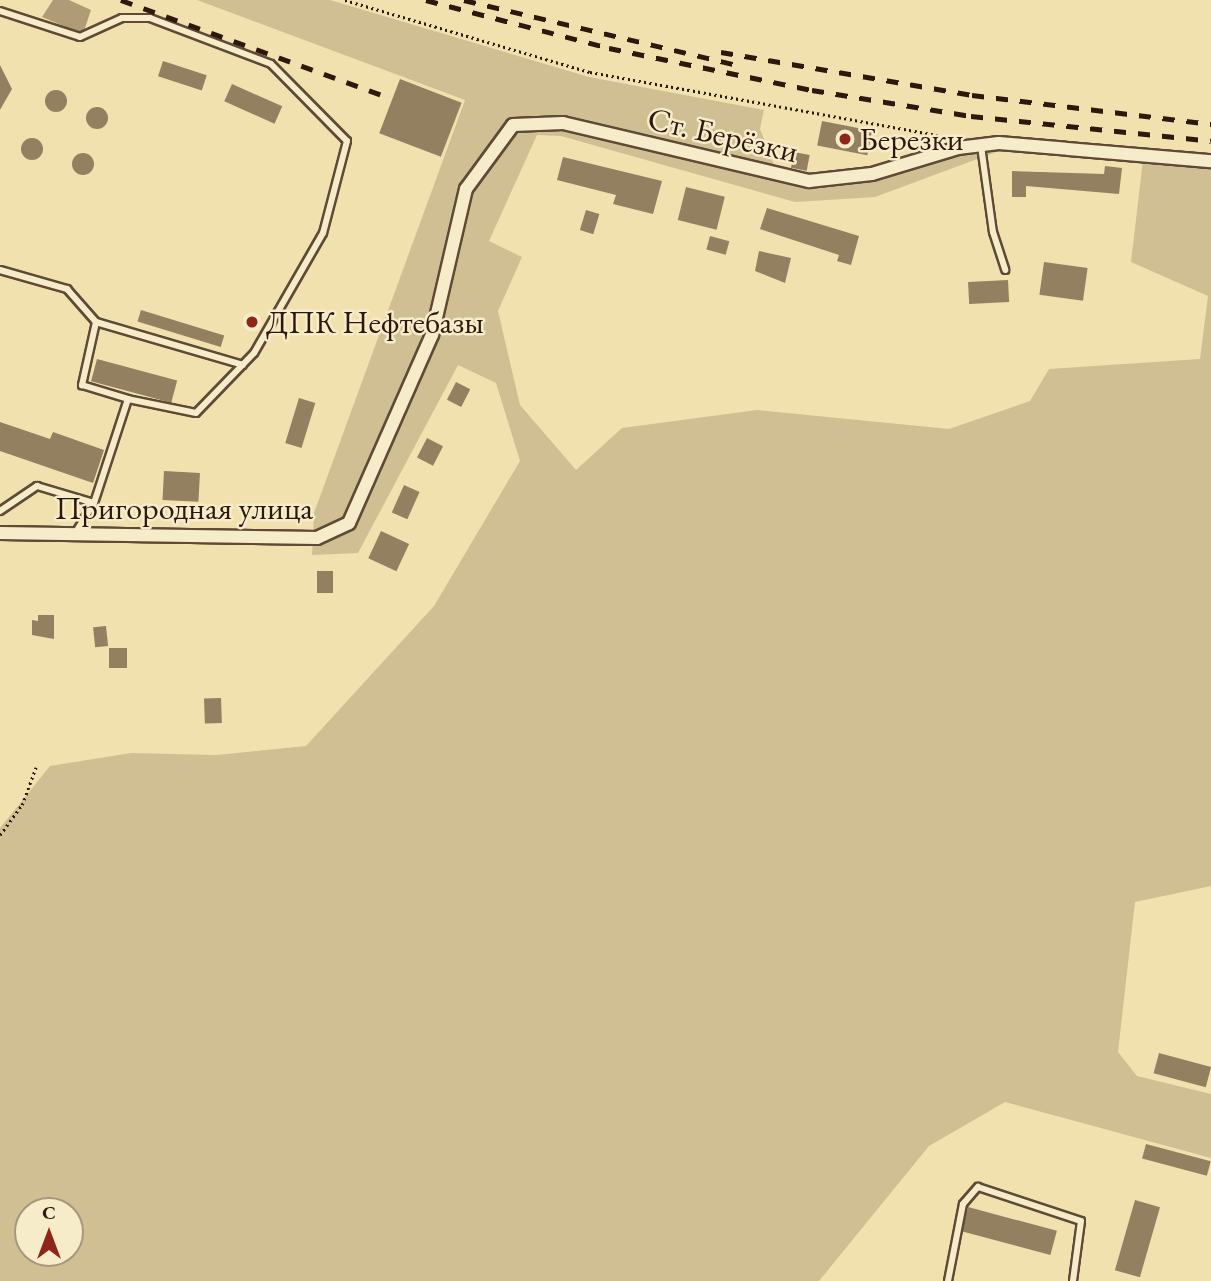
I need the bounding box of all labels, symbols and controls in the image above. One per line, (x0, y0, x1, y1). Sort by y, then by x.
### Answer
street label: Ст. Берёзки (644, 99, 802, 171)
place label: Березки (859, 120, 964, 158)
marker: Березки (837, 131, 853, 147)
place label: ДПК Нефтебазы (266, 303, 484, 341)
marker: ДПК Нефтебазы (244, 314, 260, 330)
street label: Пригородная улица (55, 489, 313, 527)
north arrow (14, 1197, 84, 1267)
text: С (42, 1200, 56, 1225)

